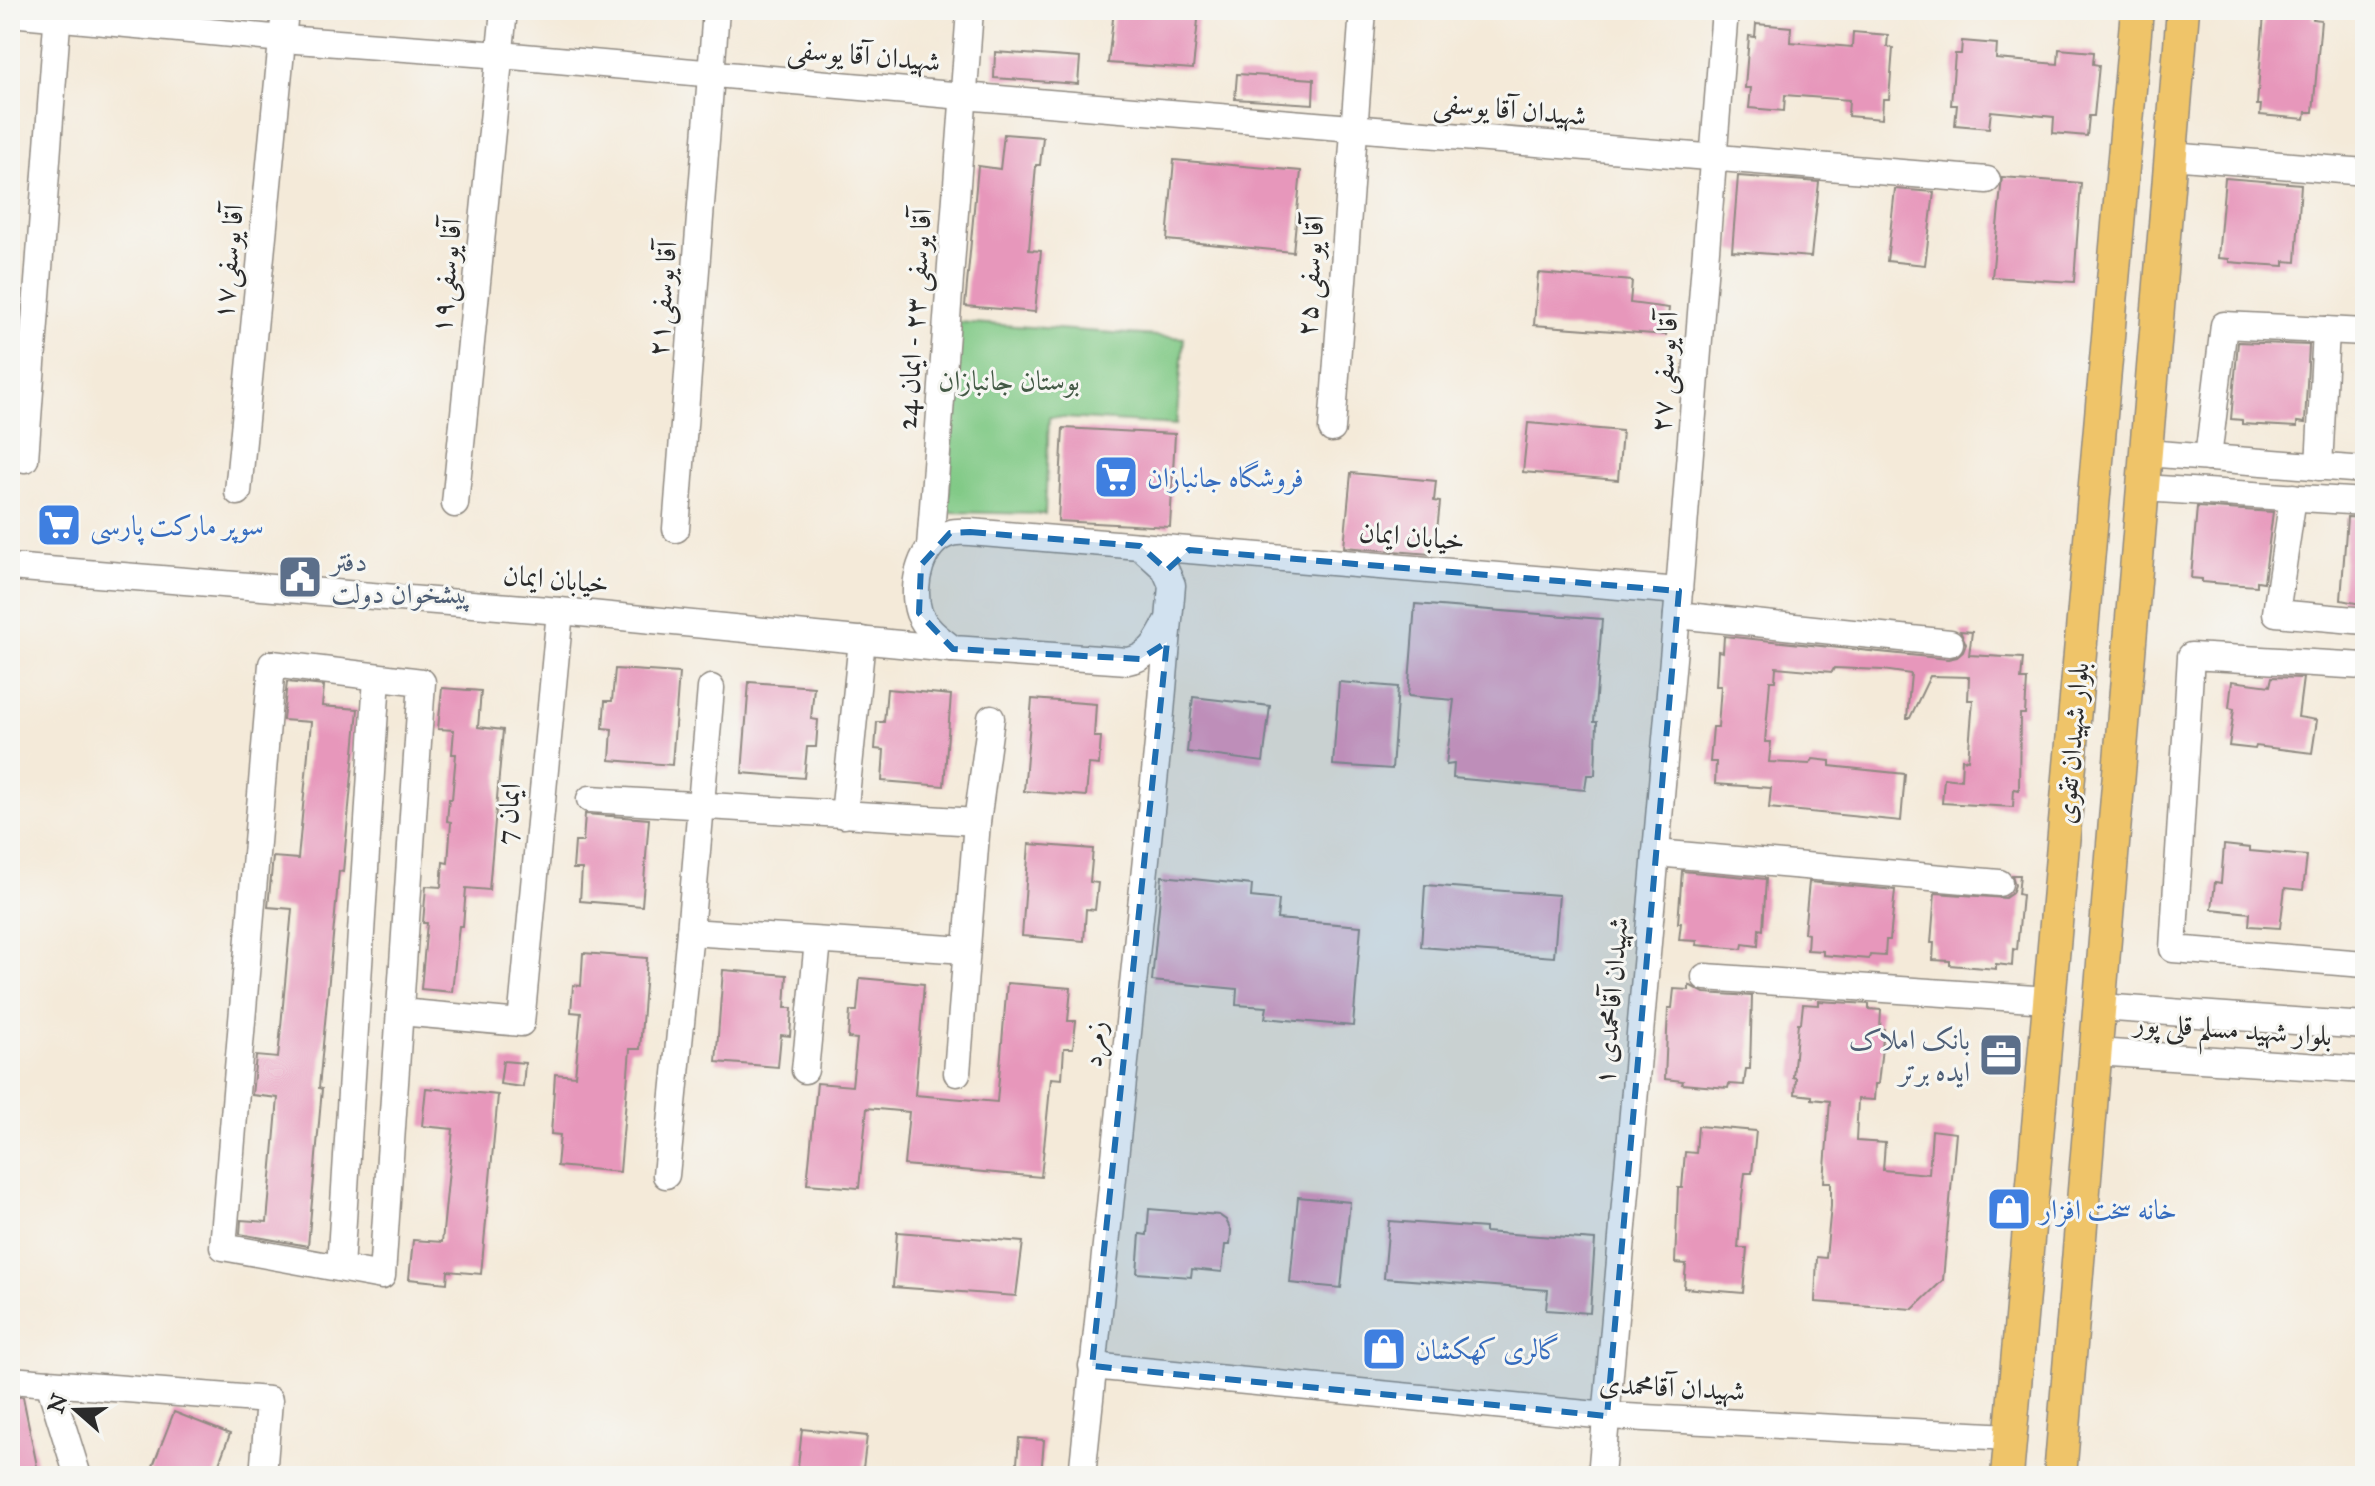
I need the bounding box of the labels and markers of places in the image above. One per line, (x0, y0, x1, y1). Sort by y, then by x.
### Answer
supermarket icon: فروشگاه جانبازان (1092, 453, 1140, 501)
place label: فروشگاه جانبازان (1147, 460, 1304, 495)
supermarket icon: سوپر مارکت پارسی (35, 501, 83, 549)
place label: سوپر مارکت پارسی (90, 508, 264, 546)
place label: دفتر پیشخوان دولت (328, 544, 471, 612)
public building icon: دفتر پیشخوان دولت (276, 553, 324, 601)
place label: بانک املاک ایده برتر (1849, 1022, 1970, 1089)
office icon: بانک املاک ایده برتر (1977, 1031, 2025, 1079)
shop icon: خانه سخت افزار (1985, 1185, 2033, 1233)
place label: خانه سخت افزار (2037, 1192, 2177, 1227)
shop icon: گالری کهکشان (1360, 1325, 1408, 1373)
place label: گالری کهکشان (1415, 1332, 1560, 1367)

